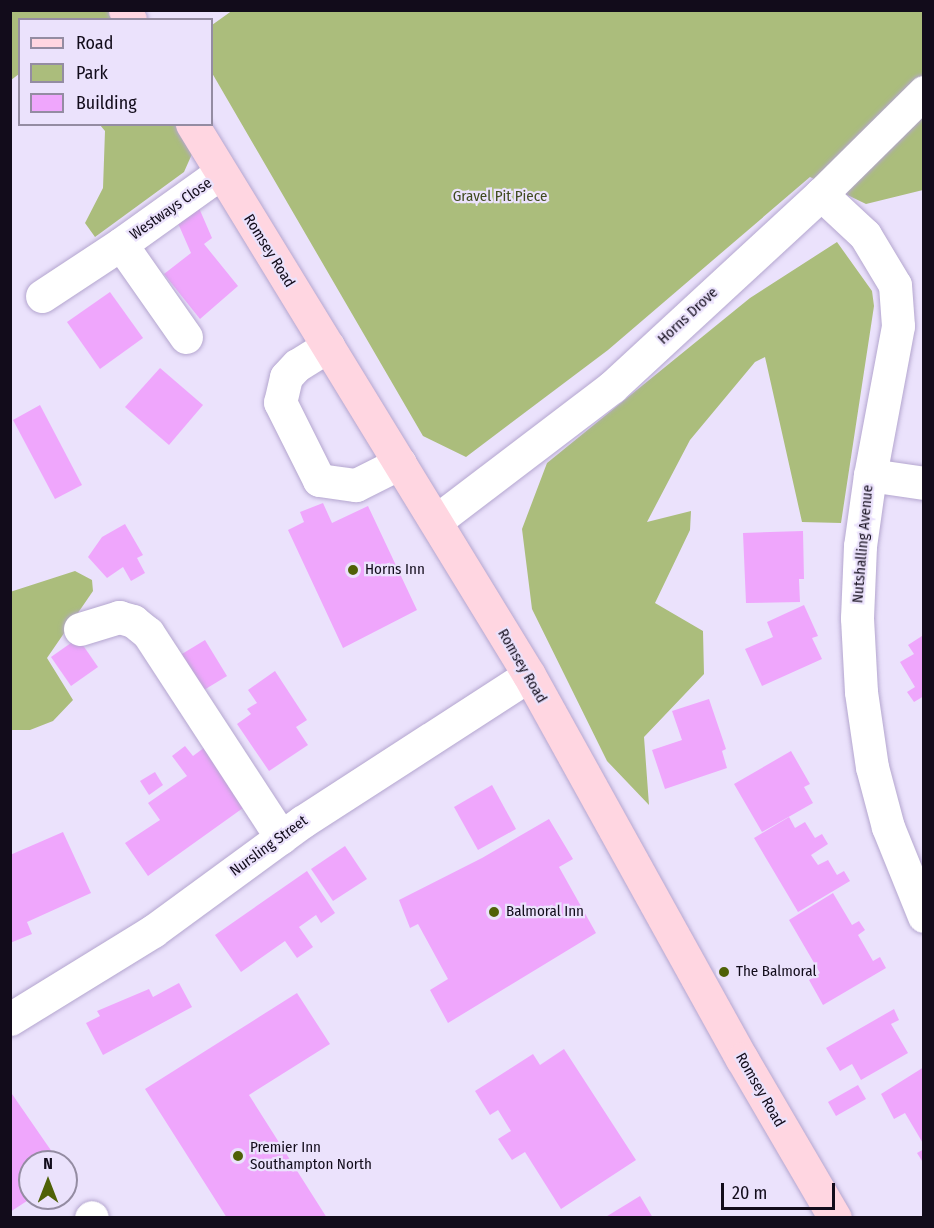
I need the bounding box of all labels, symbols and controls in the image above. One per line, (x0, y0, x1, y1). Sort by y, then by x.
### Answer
legend (18, 18, 213, 126)
text: Road (76, 32, 113, 54)
text: Park (76, 62, 108, 84)
text: Building (76, 92, 137, 114)
street label: Westways Close (126, 174, 216, 244)
park label: Gravel Pit Piece (453, 188, 547, 206)
street label: Romsey Road (240, 211, 298, 291)
street label: Horns Drove (654, 284, 722, 348)
street label: Nutshalling Avenue (849, 484, 877, 604)
place label: Horns Inn (365, 561, 425, 579)
marker: Horns Inn (346, 563, 360, 577)
street label: Romsey Road (494, 626, 550, 706)
street label: Nursling Street (227, 812, 311, 880)
place label: Balmoral Inn (506, 903, 584, 921)
marker: Balmoral Inn (487, 905, 501, 919)
place label: The Balmoral (736, 963, 817, 981)
marker: The Balmoral (717, 965, 731, 979)
street label: Romsey Road (732, 1050, 788, 1130)
place label: Premier Inn Southampton North (250, 1138, 372, 1173)
marker: Premier Inn Southampton North (231, 1149, 245, 1163)
north arrow (18, 1150, 78, 1210)
text: N (43, 1154, 53, 1173)
scale bar (724, 1171, 838, 1209)
text: 20 m (732, 1182, 767, 1204)

